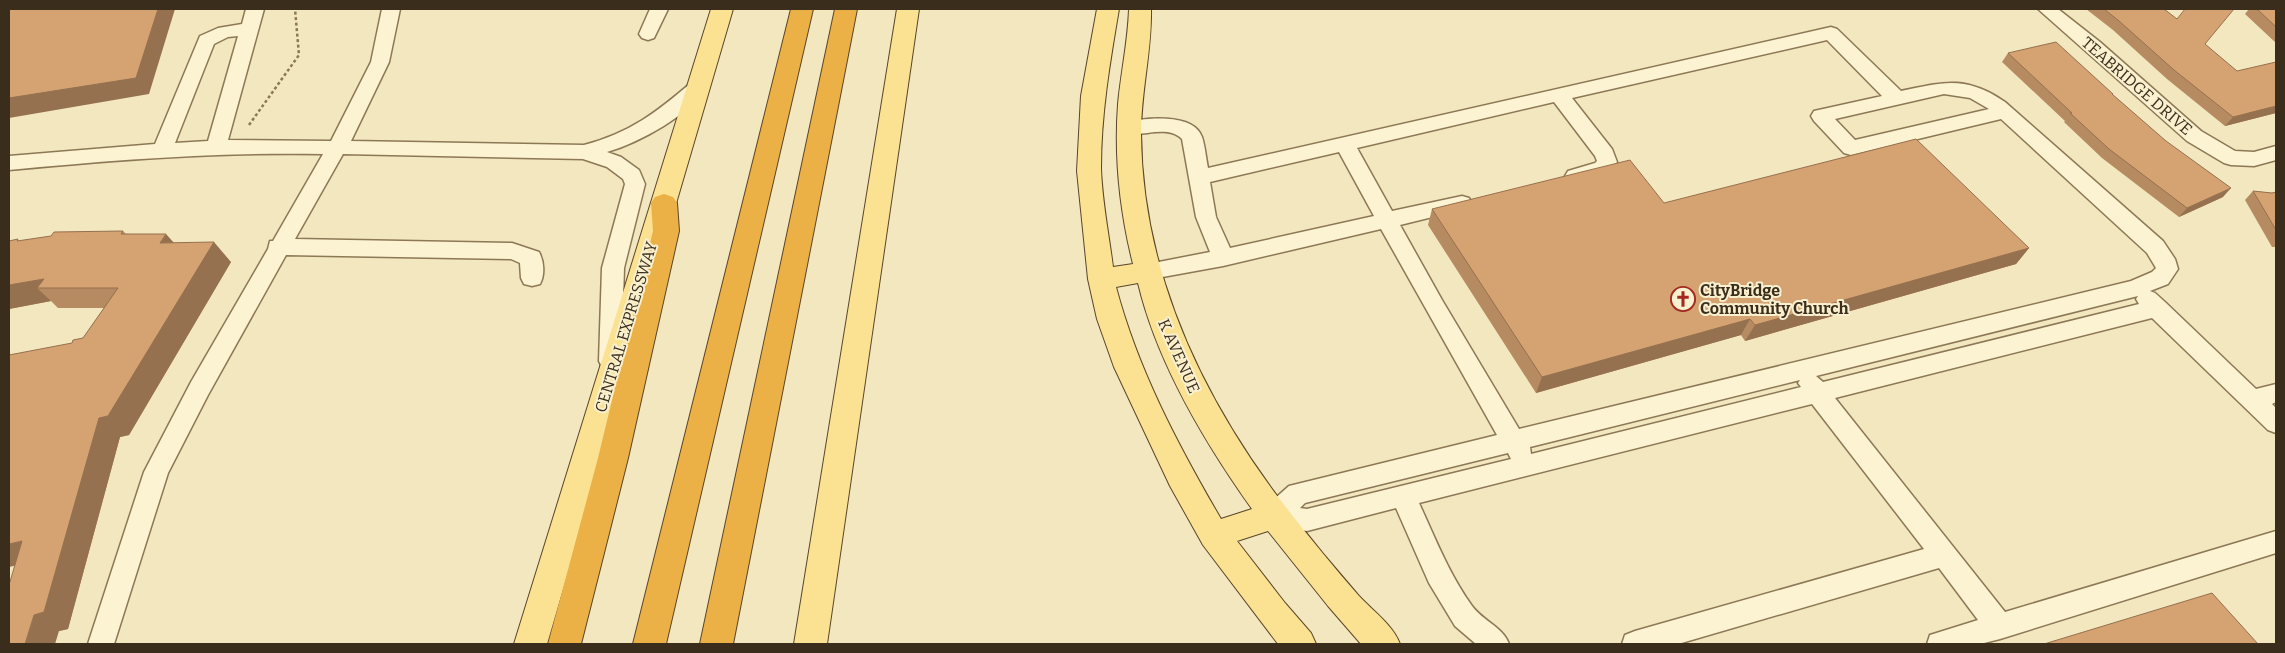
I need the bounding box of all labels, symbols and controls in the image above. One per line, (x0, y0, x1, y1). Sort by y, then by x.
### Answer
street label: TEABRIDGE DRIVE (2078, 33, 2196, 139)
street label: CENTRAL EXPRESSWAY (591, 239, 661, 415)
place label: CityBridge Community Church (1700, 281, 1849, 318)
church icon: CityBridge Community Church (1670, 286, 1696, 312)
street label: K AVENUE (1154, 316, 1204, 396)

